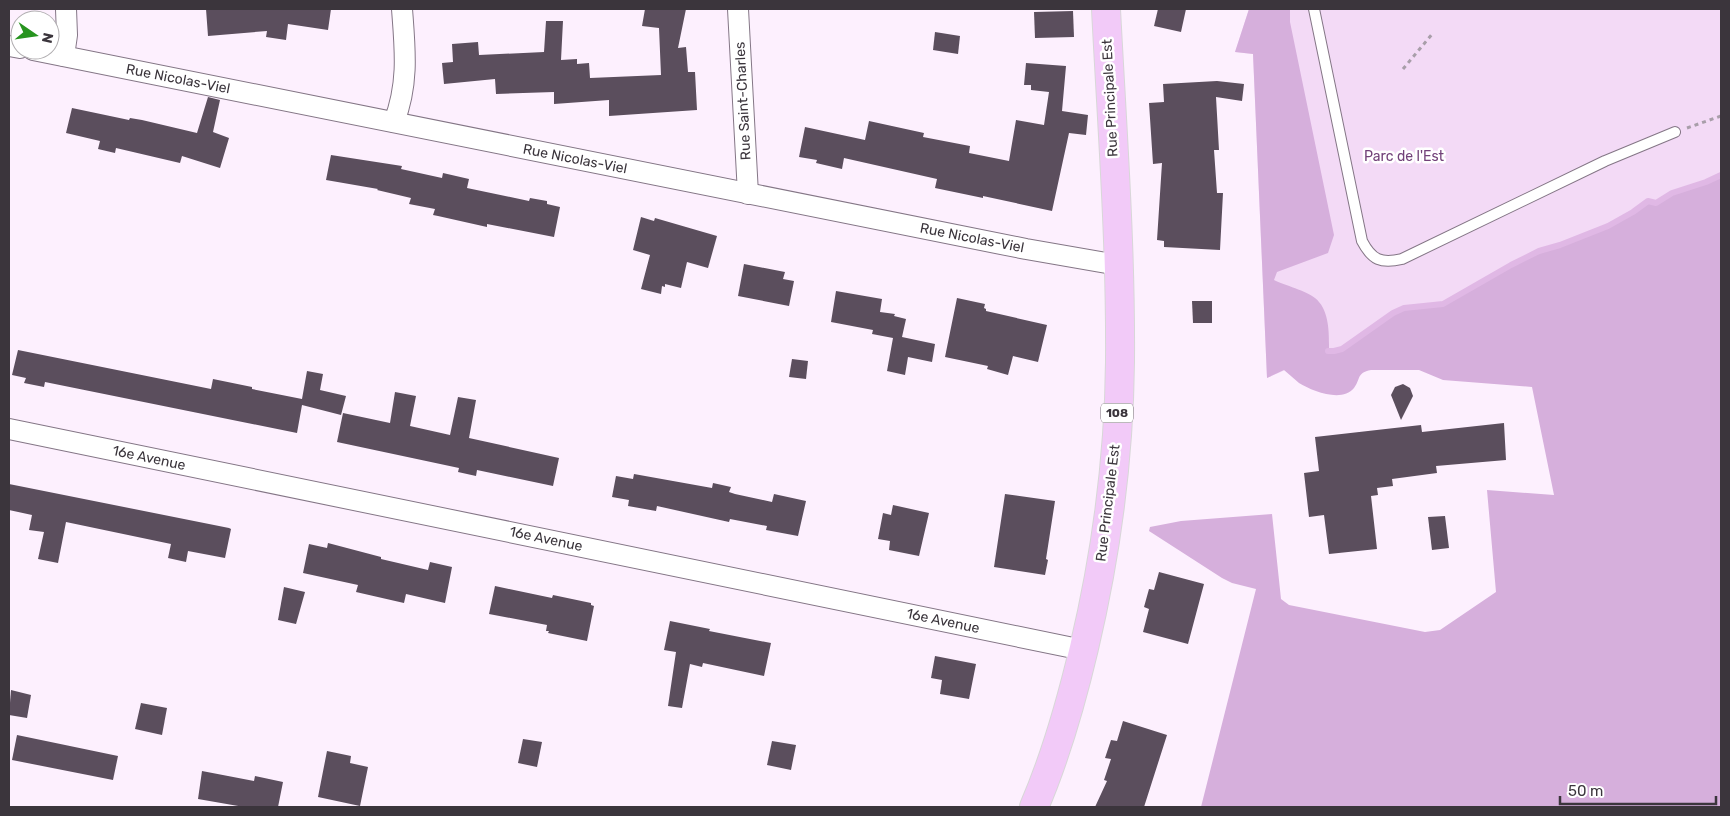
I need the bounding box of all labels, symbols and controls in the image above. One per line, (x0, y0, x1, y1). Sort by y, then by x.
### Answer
north arrow (10, 10, 60, 60)
text: N (38, 31, 57, 45)
street label: Rue Principale Est (1098, 38, 1122, 157)
street label: Rue Saint-Charles (731, 41, 755, 161)
street label: Rue Nicolas-Viel (124, 61, 232, 97)
street label: Rue Nicolas-Viel (521, 141, 629, 177)
park label: Parc de l'Est (1364, 148, 1445, 165)
street label: Rue Nicolas-Viel (918, 220, 1026, 256)
road number: 108 (1101, 403, 1133, 422)
street label: 16e Avenue (111, 442, 187, 474)
street label: Rue Principale Est (1092, 443, 1124, 563)
street label: 16e Avenue (508, 523, 584, 555)
street label: 16e Avenue (905, 605, 981, 637)
scale bar (1560, 774, 1716, 806)
text: 50 m (1568, 782, 1603, 800)

